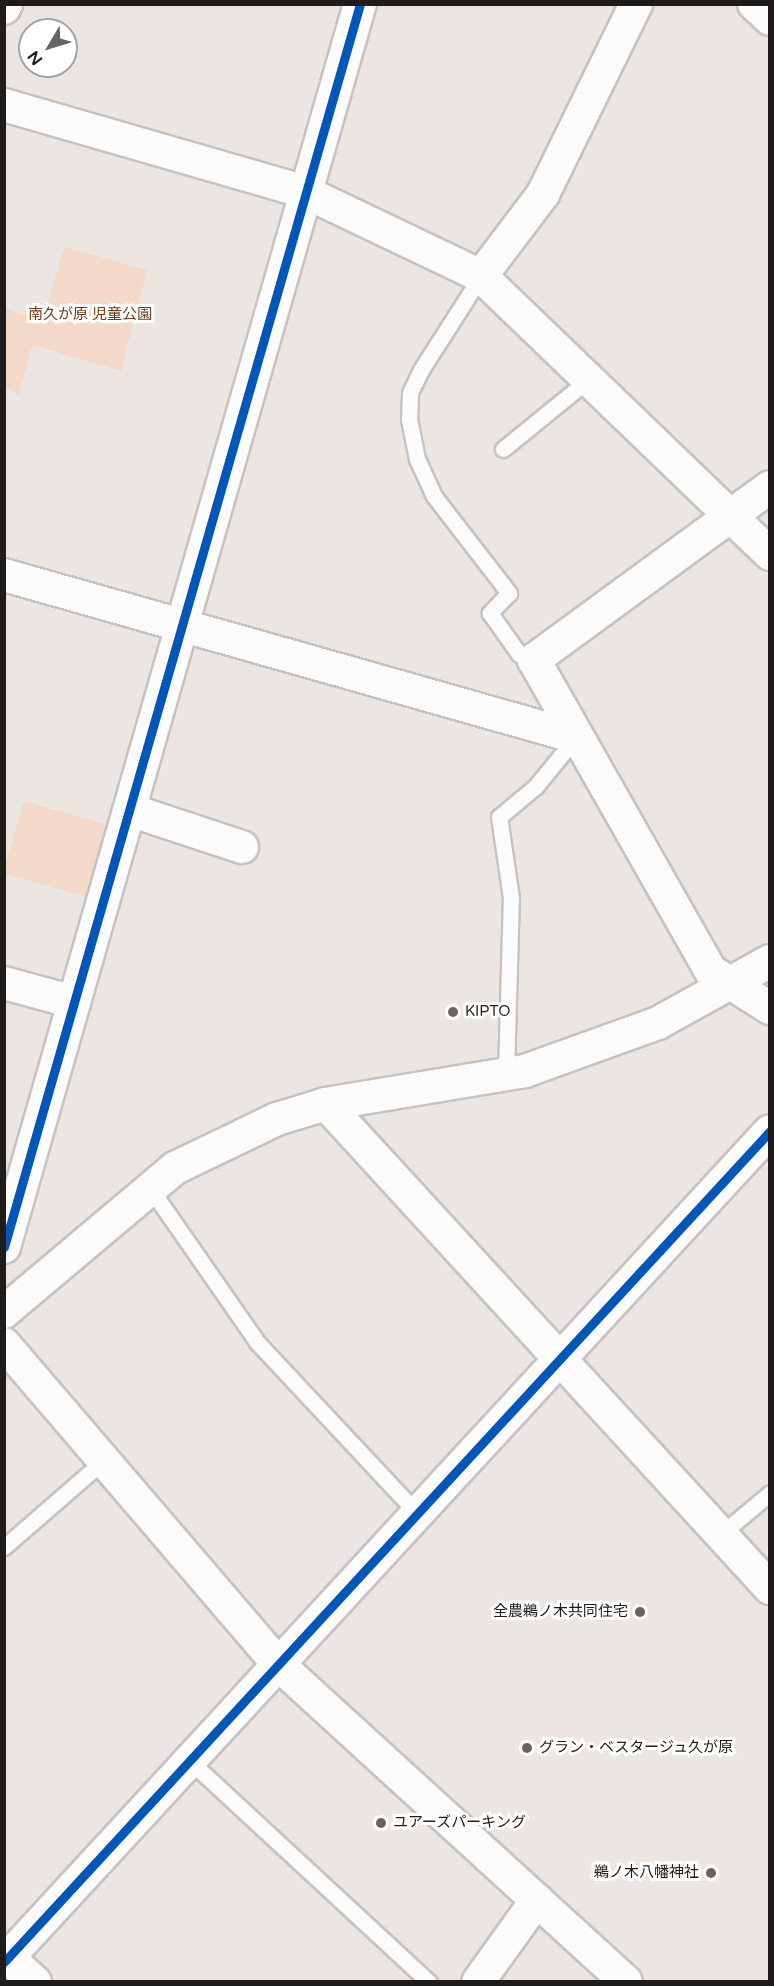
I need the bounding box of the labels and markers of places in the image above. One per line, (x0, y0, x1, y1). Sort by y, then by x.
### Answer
place label: KIPTO (465, 1003, 510, 1021)
marker: KIPTO (446, 1005, 460, 1019)
place label: 全農鵜ノ木共同住宅 (493, 1603, 628, 1621)
marker: 全農鵜ノ木共同住宅 (633, 1605, 647, 1619)
place label: グラン・ベスタージュ久が原 (539, 1739, 734, 1757)
marker: グラン・ベスタージュ久が原 (520, 1741, 534, 1755)
place label: ユアーズパーキング (393, 1814, 527, 1832)
marker: ユアーズパーキング (374, 1816, 388, 1830)
place label: 鵜ノ木八幡神社 (594, 1864, 699, 1882)
marker: 鵜ノ木八幡神社 (704, 1866, 718, 1880)

